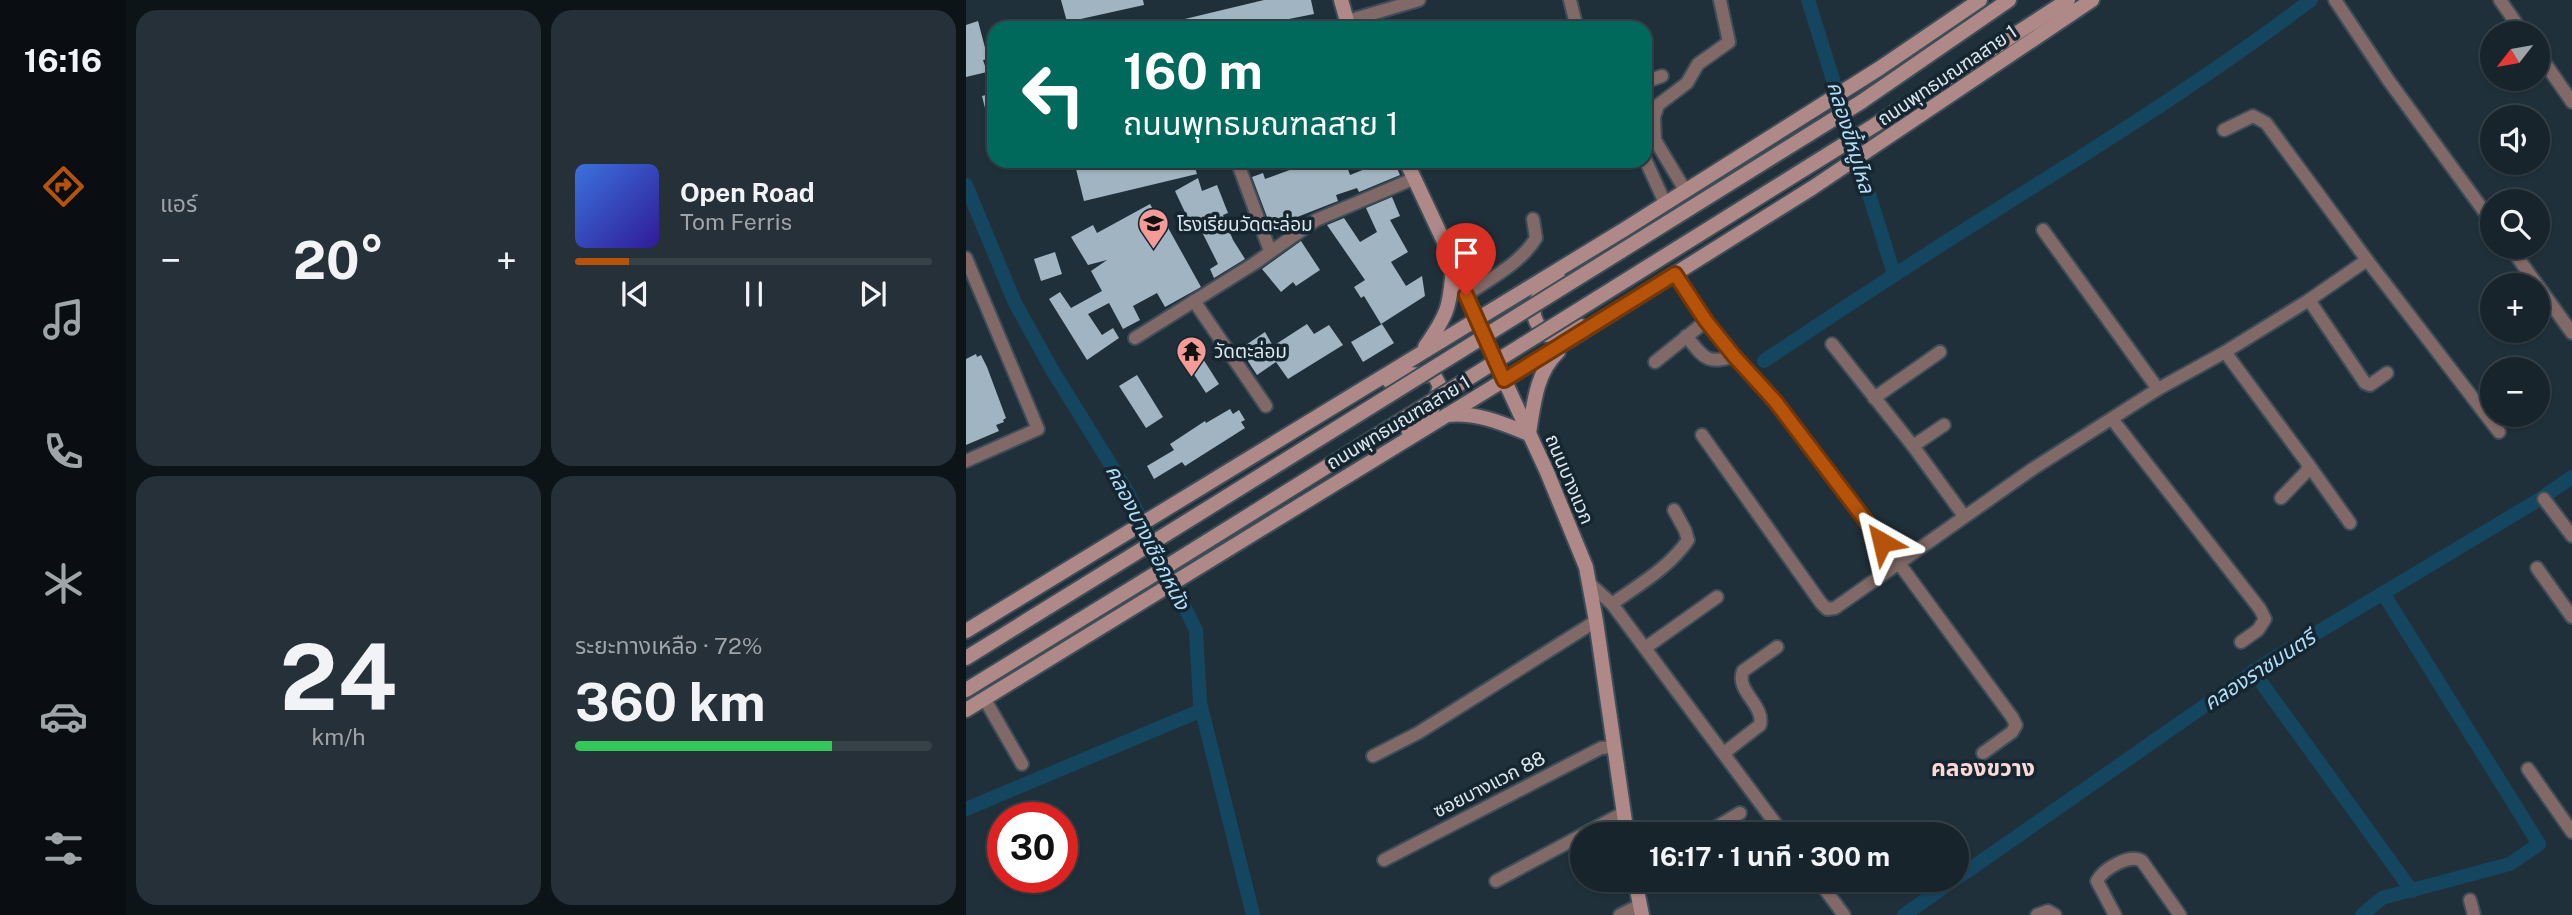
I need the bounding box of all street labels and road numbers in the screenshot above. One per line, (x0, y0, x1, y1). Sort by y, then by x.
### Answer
street label: ถนนพุทธมณฑลสาย 1 (1873, 20, 2022, 131)
street label: ถนนพุทธมณฑลสาย 1 (1322, 370, 1474, 474)
street label: ถนนบางแวก (1541, 431, 1599, 527)
street label: ซอยบางแวก 88 (1429, 746, 1549, 822)

